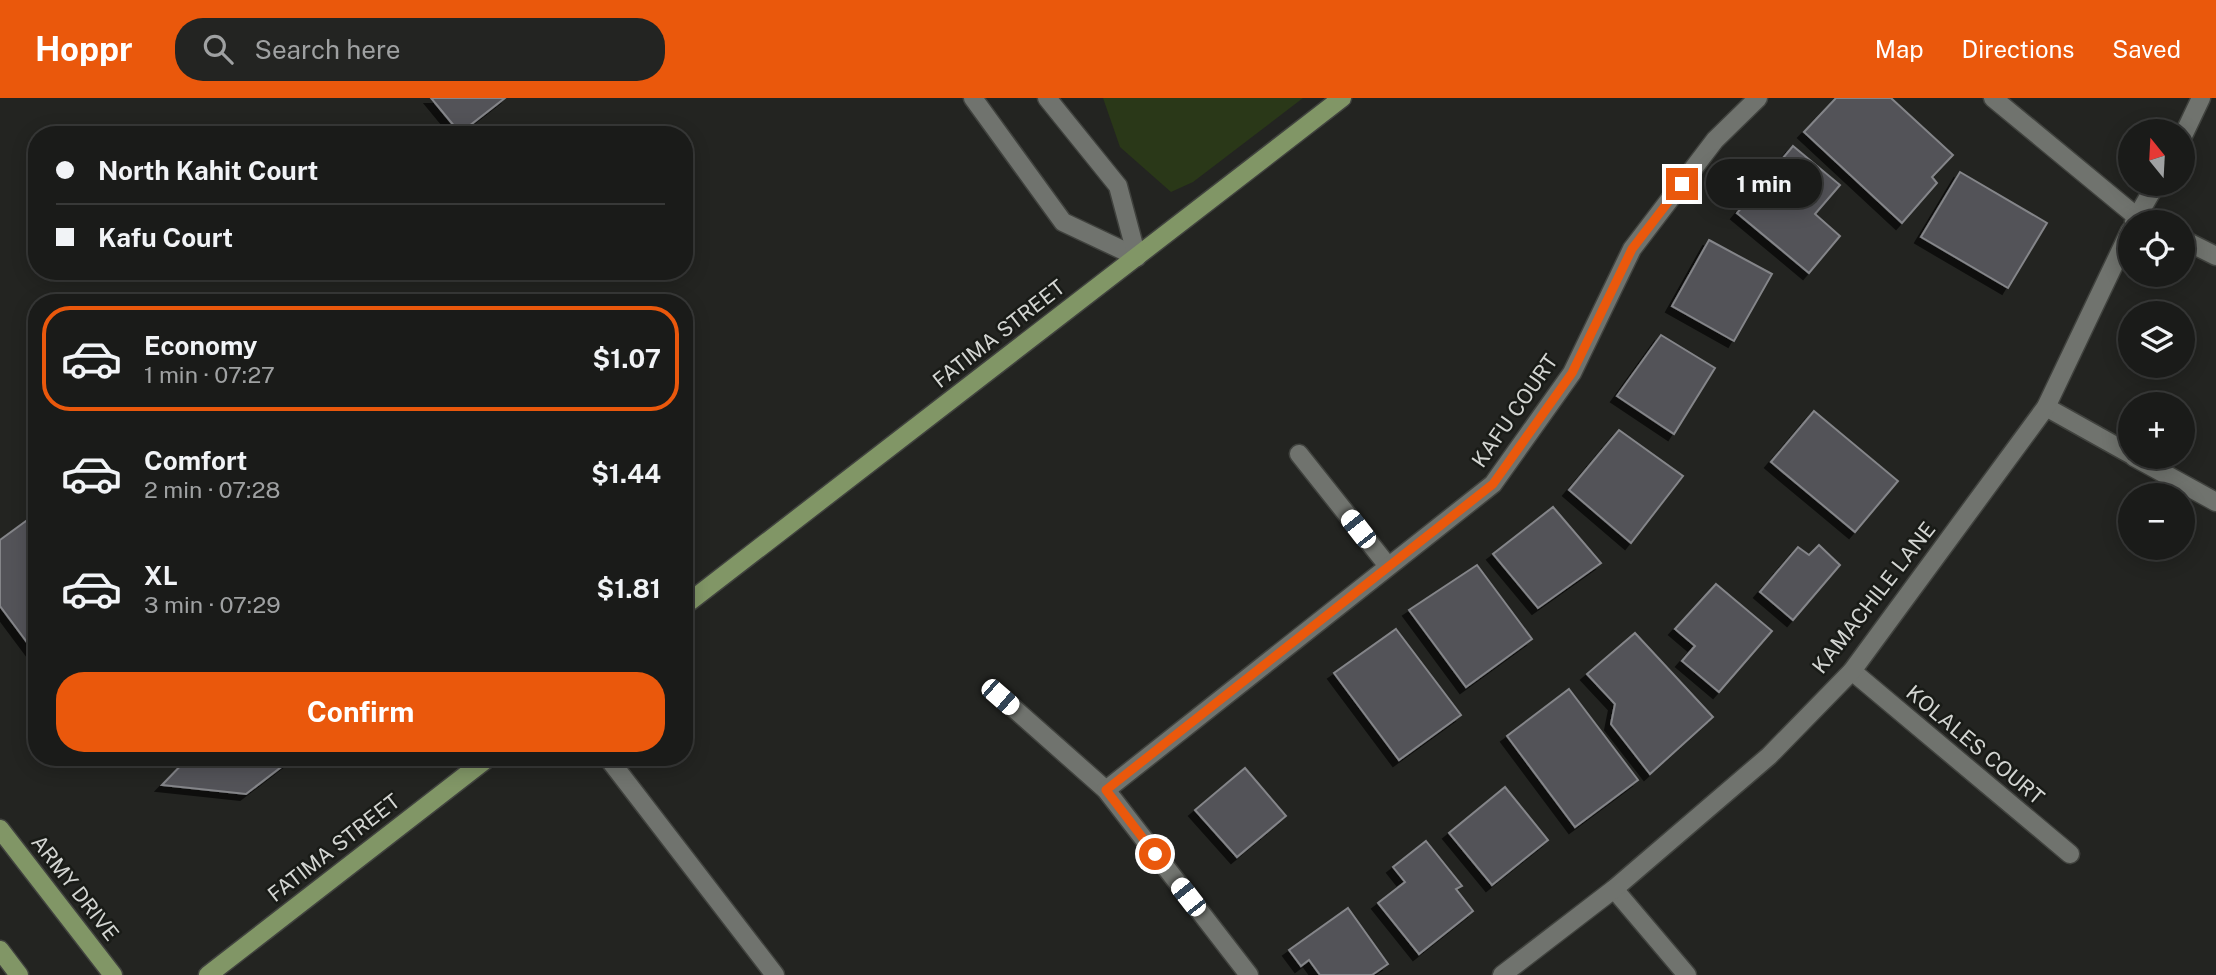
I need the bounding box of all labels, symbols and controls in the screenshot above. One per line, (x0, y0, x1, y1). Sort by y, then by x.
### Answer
search box (175, 18, 665, 81)
text: Hoppr (35, 30, 133, 68)
icon: search (199, 30, 237, 68)
text: Search here (255, 34, 401, 65)
text: Map (1875, 35, 1924, 63)
text: Directions (1962, 35, 2074, 63)
text: Saved (2112, 35, 2181, 63)
north arrow (2118, 119, 2194, 196)
map controls (2118, 119, 2195, 560)
text: North Kahit Court (98, 155, 318, 186)
callout: 1 min (1706, 160, 1822, 208)
route end (1666, 168, 1698, 200)
text: 1 min (1736, 170, 1792, 197)
button: locate (2118, 210, 2195, 287)
text: Kafu Court (98, 222, 233, 253)
street label: FATIMA STREET (928, 274, 1070, 393)
button: layers (2118, 301, 2195, 378)
icon: car (60, 327, 123, 390)
text: Economy (144, 330, 257, 361)
text: $1.07 (593, 343, 661, 374)
street label: KAFU COURT (1466, 349, 1563, 472)
text: 1 min · 07:27 (144, 361, 275, 388)
button: + (2118, 392, 2195, 469)
icon: car (60, 442, 123, 505)
text: Comfort (144, 445, 247, 476)
text: $1.44 (591, 458, 661, 489)
text: 2 min · 07:28 (144, 476, 280, 503)
button: − (2118, 483, 2195, 560)
car (1337, 506, 1380, 552)
street label: KAMACHILE LANE (1807, 517, 1940, 678)
icon: car (60, 557, 123, 620)
text: XL (144, 560, 178, 591)
text: $1.81 (597, 573, 661, 604)
text: 3 min · 07:29 (144, 591, 281, 618)
button: Confirm (56, 672, 665, 752)
car (978, 675, 1023, 719)
street label: KOLALES COURT (1901, 680, 2049, 810)
street label: FATIMA STREET (263, 788, 405, 907)
street label: ARMY DRIVE (26, 830, 124, 946)
route start (1139, 838, 1171, 870)
car (1167, 874, 1210, 920)

